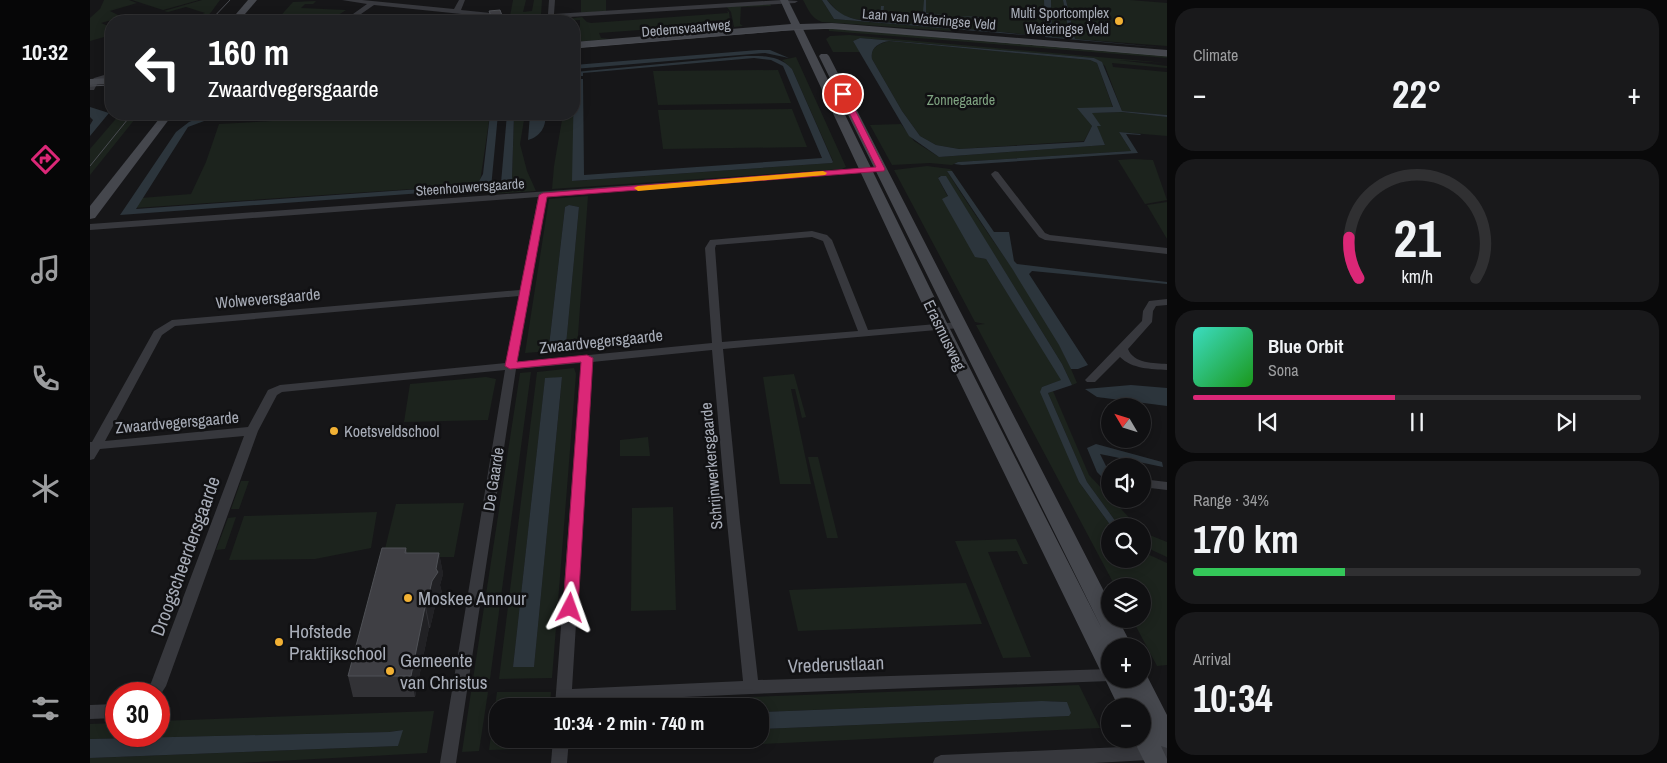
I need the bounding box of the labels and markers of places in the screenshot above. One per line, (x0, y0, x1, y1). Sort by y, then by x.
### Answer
place label: Multi Sportcomplex Wateringse Veld (1011, 4, 1109, 38)
marker: Multi Sportcomplex Wateringse Veld (1113, 15, 1125, 27)
pin (822, 73, 864, 115)
place label: Koetsveldschool (344, 420, 440, 442)
marker: Koetsveldschool (328, 425, 340, 437)
place label: Moskee Annour (418, 585, 527, 611)
marker: Moskee Annour (402, 592, 414, 604)
place label: Hofstede Praktijkschool (289, 618, 386, 666)
marker: Hofstede Praktijkschool (273, 636, 285, 648)
place label: Gemeente van Christus (400, 647, 488, 695)
marker: Gemeente van Christus (384, 665, 396, 677)

